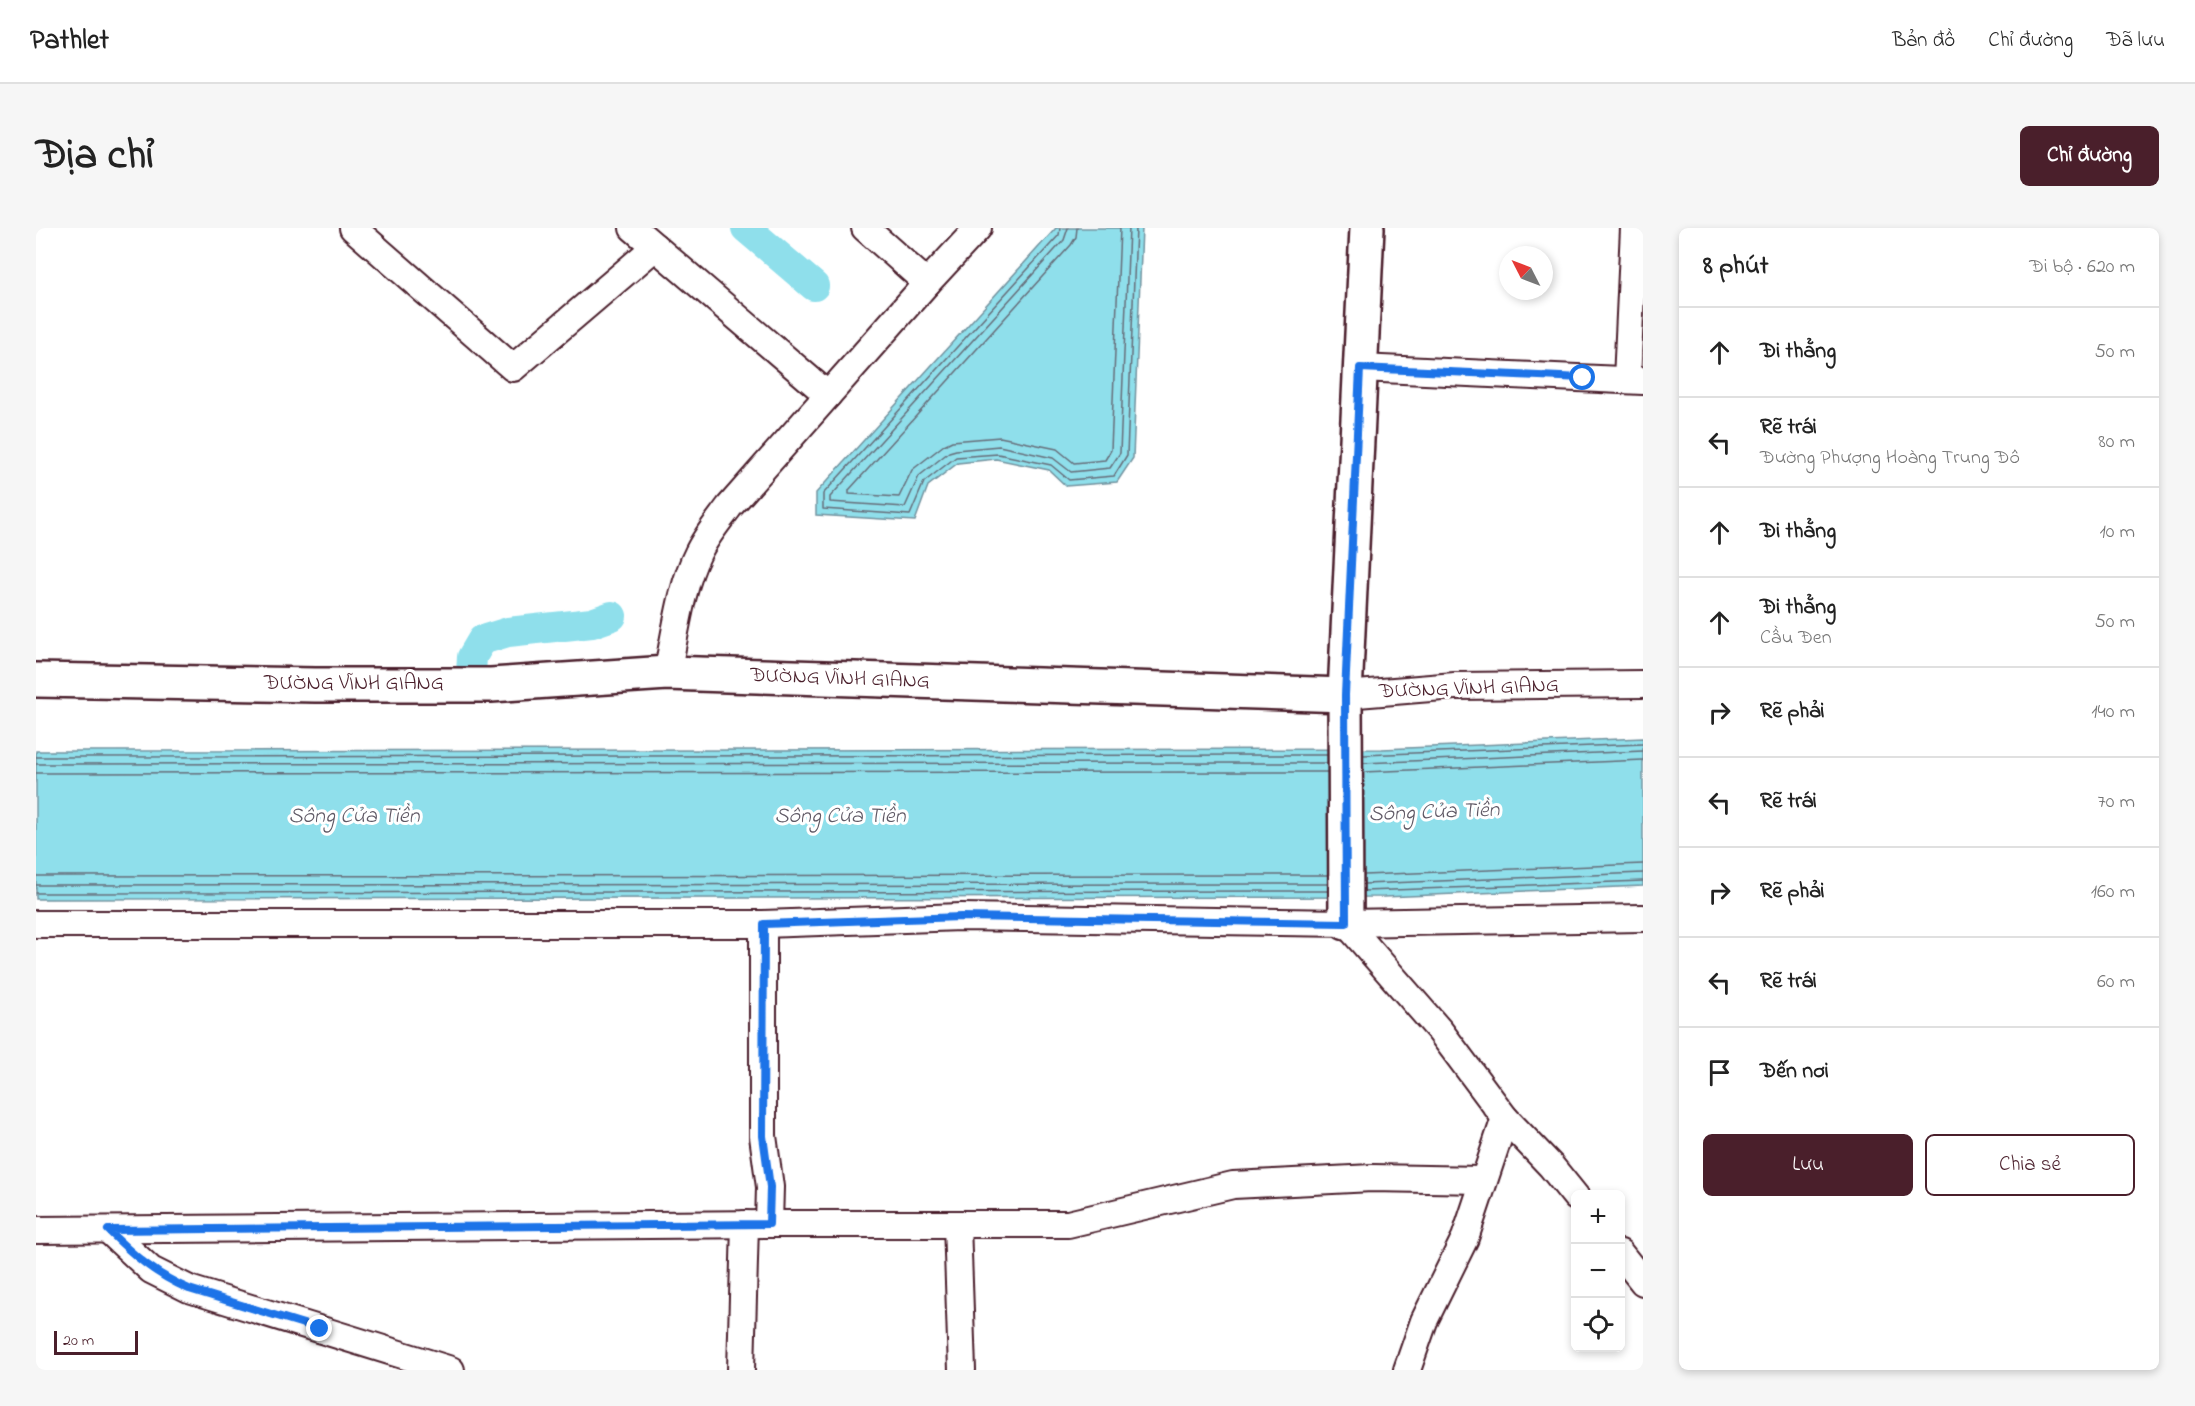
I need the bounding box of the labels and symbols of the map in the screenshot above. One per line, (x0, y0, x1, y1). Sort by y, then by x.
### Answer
north arrow (1499, 246, 1553, 300)
route start (1569, 364, 1595, 390)
street label: ĐƯỜNG VĨNH GIANG (749, 661, 930, 697)
street label: ĐƯỜNG VĨNH GIANG (263, 669, 444, 699)
street label: ĐƯỜNG VĨNH GIANG (1378, 671, 1559, 707)
water label: Sông Cửa Tiền (1368, 795, 1501, 831)
water label: Sông Cửa Tiền (288, 801, 421, 833)
water label: Sông Cửa Tiền (774, 801, 907, 833)
route end (306, 1315, 332, 1341)
scale bar (54, 1328, 138, 1356)

